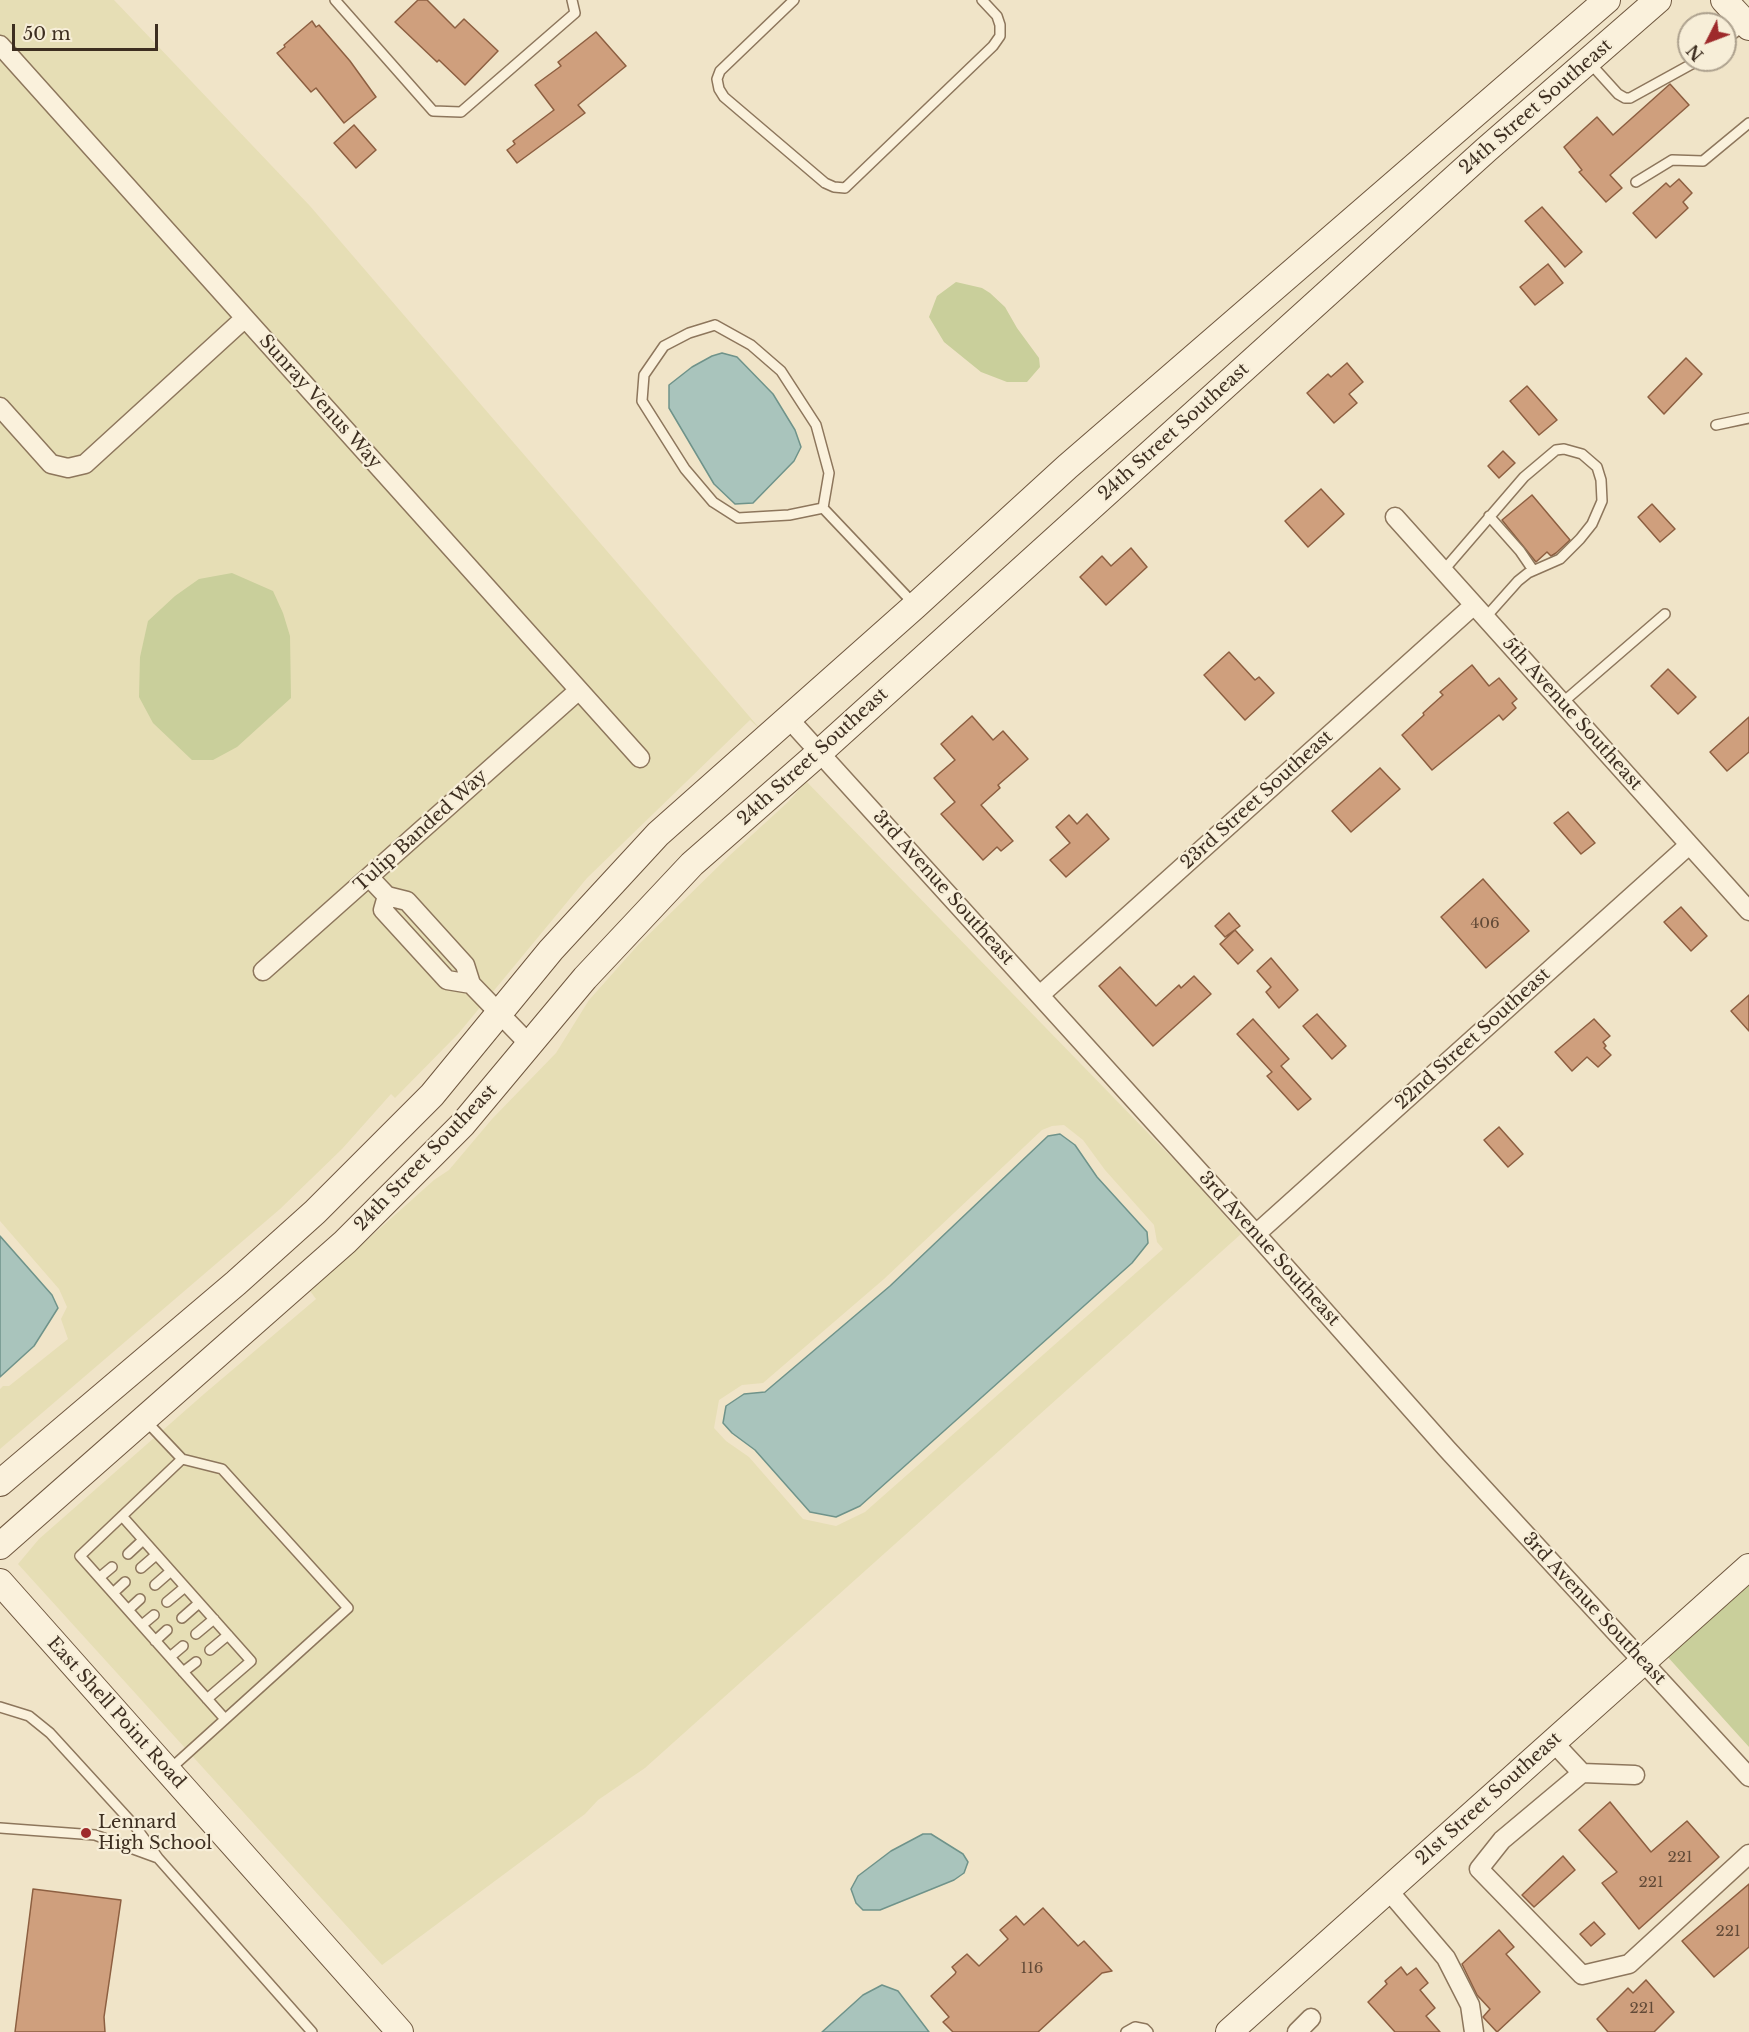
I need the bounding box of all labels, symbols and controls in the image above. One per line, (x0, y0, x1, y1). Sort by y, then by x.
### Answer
scale bar (15, 12, 160, 50)
north arrow (1677, 12, 1737, 72)
text: 50 m (23, 23, 71, 45)
street label: 24th Street Southeast (1455, 35, 1617, 179)
text: N (1683, 40, 1708, 65)
street label: Sunray Venus Way (254, 331, 386, 473)
street label: 24th Street Southeast (1094, 359, 1254, 505)
street label: 5th Avenue Southeast (1498, 633, 1646, 795)
street label: 24th Street Southeast (733, 684, 893, 830)
street label: 23rd Street Southeast (1177, 726, 1337, 874)
street label: Tulip Banded Way (350, 766, 492, 896)
street label: 3rd Avenue Southeast (868, 806, 1018, 970)
house number: 406 (1470, 915, 1500, 933)
street label: 22nd Street Southeast (1391, 964, 1555, 1114)
street label: 24th Street Southeast (350, 1080, 502, 1236)
street label: 3rd Avenue Southeast (1194, 1167, 1344, 1331)
street label: 3rd Avenue Southeast (1518, 1528, 1670, 1690)
street label: East Shell Point Road (42, 1633, 190, 1793)
street label: 21st Street Southeast (1412, 1728, 1566, 1870)
place label: Lennard High School (98, 1812, 212, 1854)
marker: Lennard High School (79, 1826, 93, 1840)
house number: 221 (1667, 1849, 1693, 1867)
house number: 221 (1638, 1874, 1664, 1892)
house number: 221 (1715, 1923, 1741, 1941)
house number: 116 (1020, 1960, 1044, 1978)
house number: 221 (1629, 2000, 1655, 2018)

